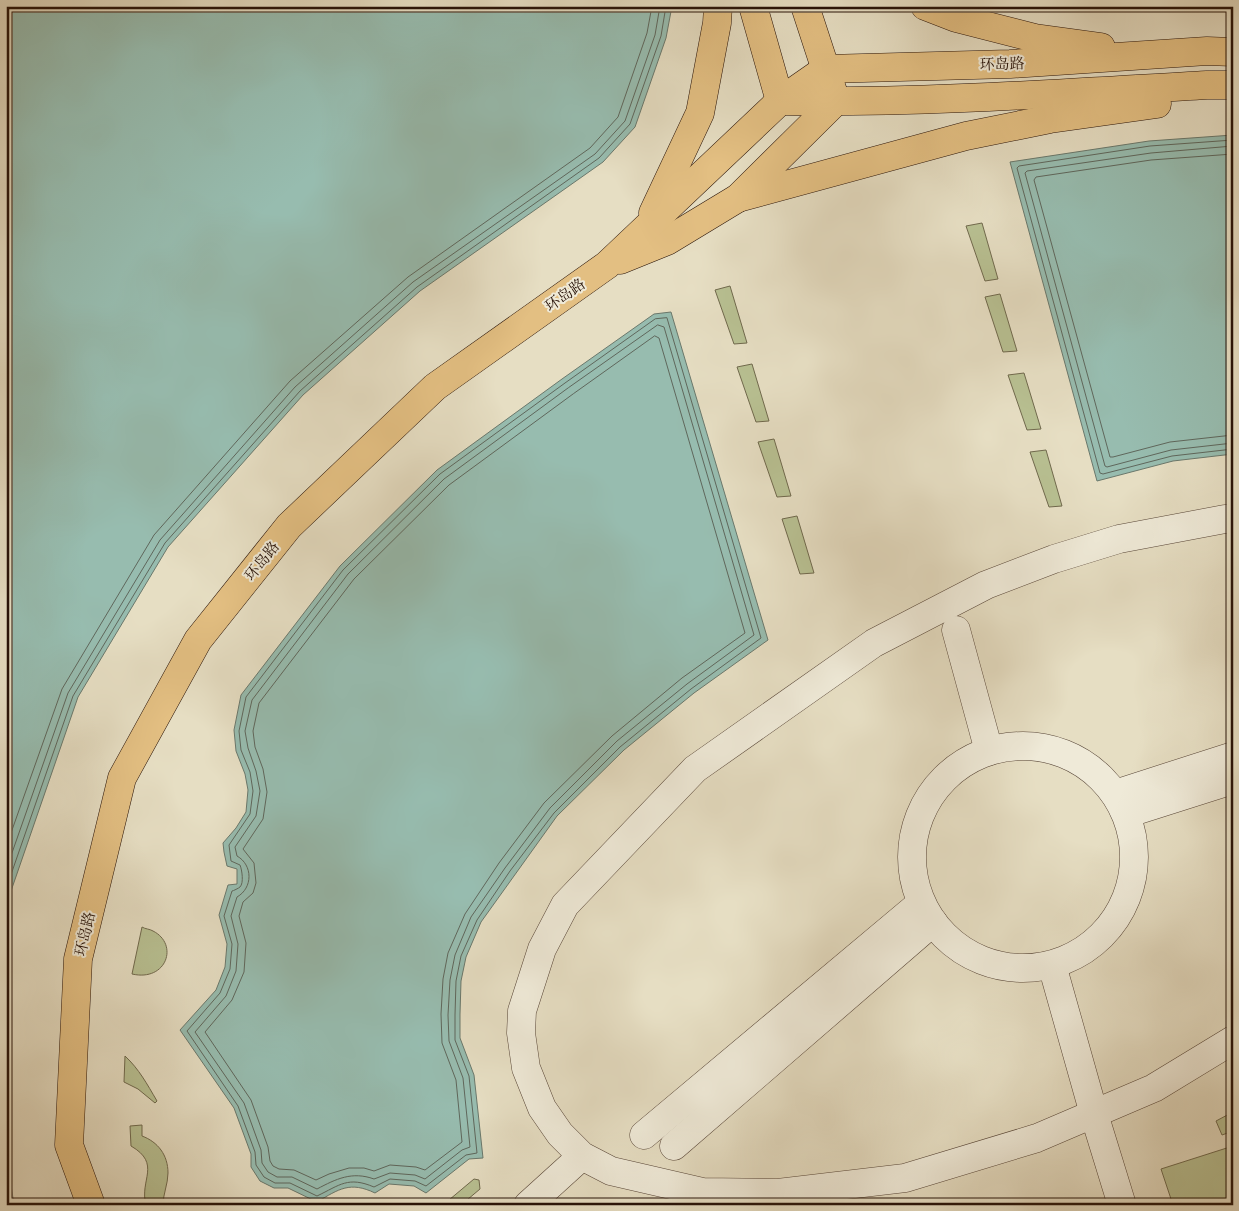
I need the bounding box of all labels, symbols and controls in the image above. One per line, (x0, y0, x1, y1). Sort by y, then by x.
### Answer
street label: 环岛路 (979, 54, 1025, 75)
street label: 环岛路 (541, 275, 589, 316)
street label: 环岛路 (241, 538, 284, 585)
street label: 环岛路 (71, 910, 100, 958)

